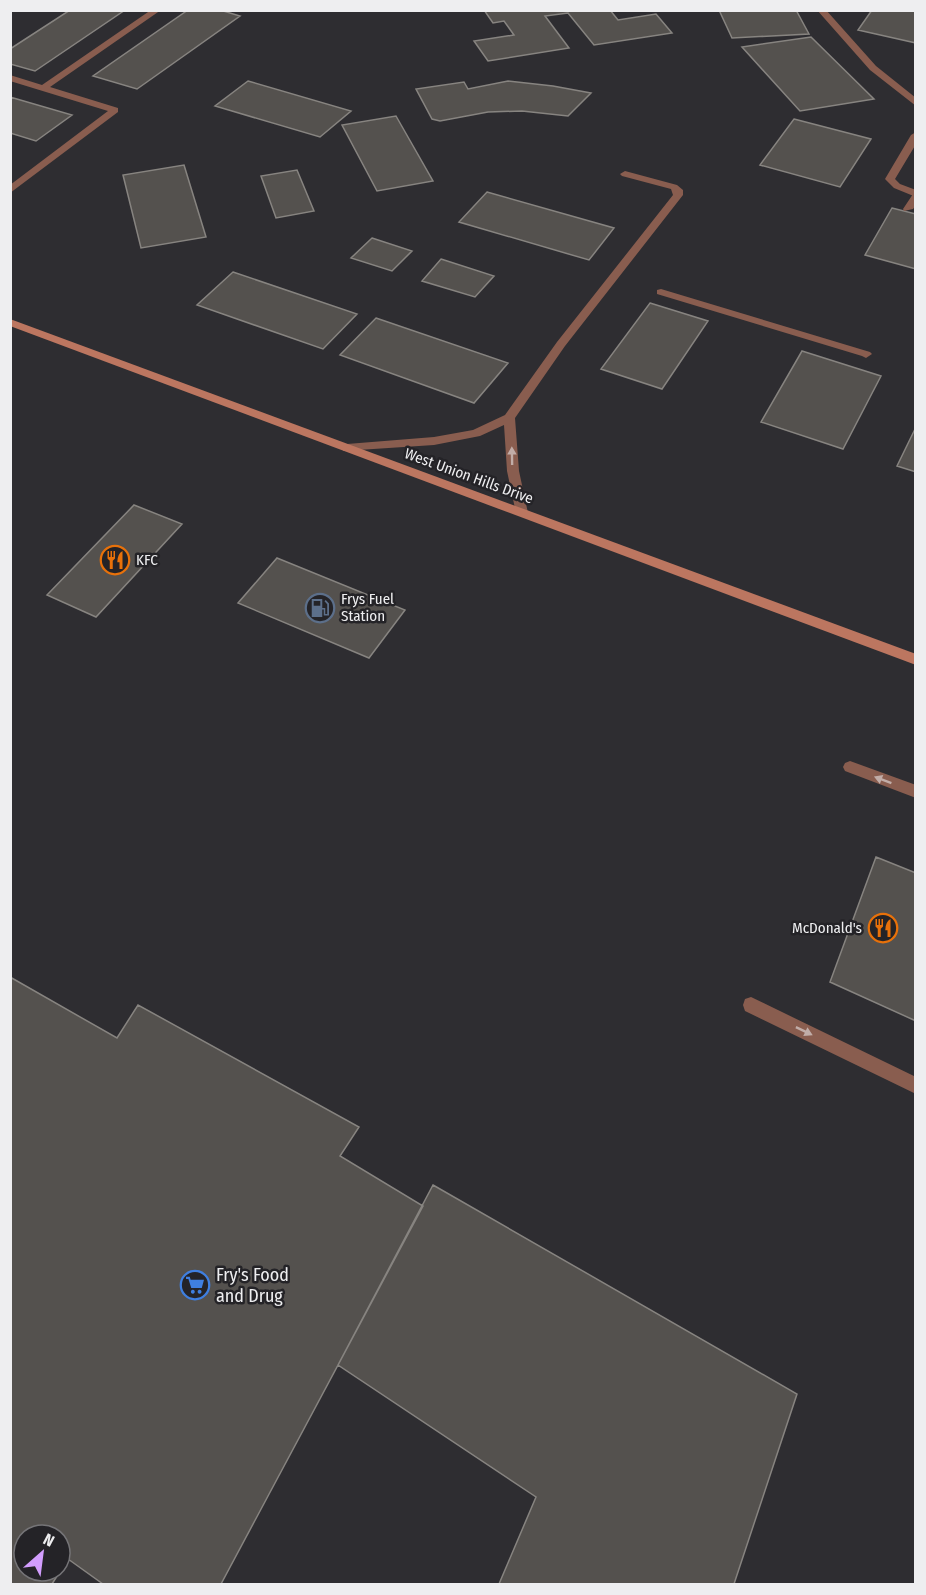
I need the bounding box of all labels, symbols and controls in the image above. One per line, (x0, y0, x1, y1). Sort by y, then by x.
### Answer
street label: West Union Hills Drive (402, 444, 536, 508)
one-way arrow (507, 446, 517, 465)
restaurant icon: KFC (99, 544, 131, 576)
place label: KFC (136, 551, 158, 569)
place label: Frys Fuel Station (341, 590, 394, 625)
fuel station icon: Frys Fuel Station (304, 592, 336, 624)
one-way arrow (873, 774, 891, 784)
restaurant icon: McDonald's (867, 912, 899, 944)
place label: McDonald's (792, 919, 862, 937)
one-way arrow (795, 1026, 812, 1036)
place label: Fry's Food and Drug (216, 1264, 289, 1307)
supermarket icon: Fry's Food and Drug (179, 1269, 211, 1301)
north arrow (12, 1523, 72, 1583)
text: N (40, 1530, 58, 1551)

